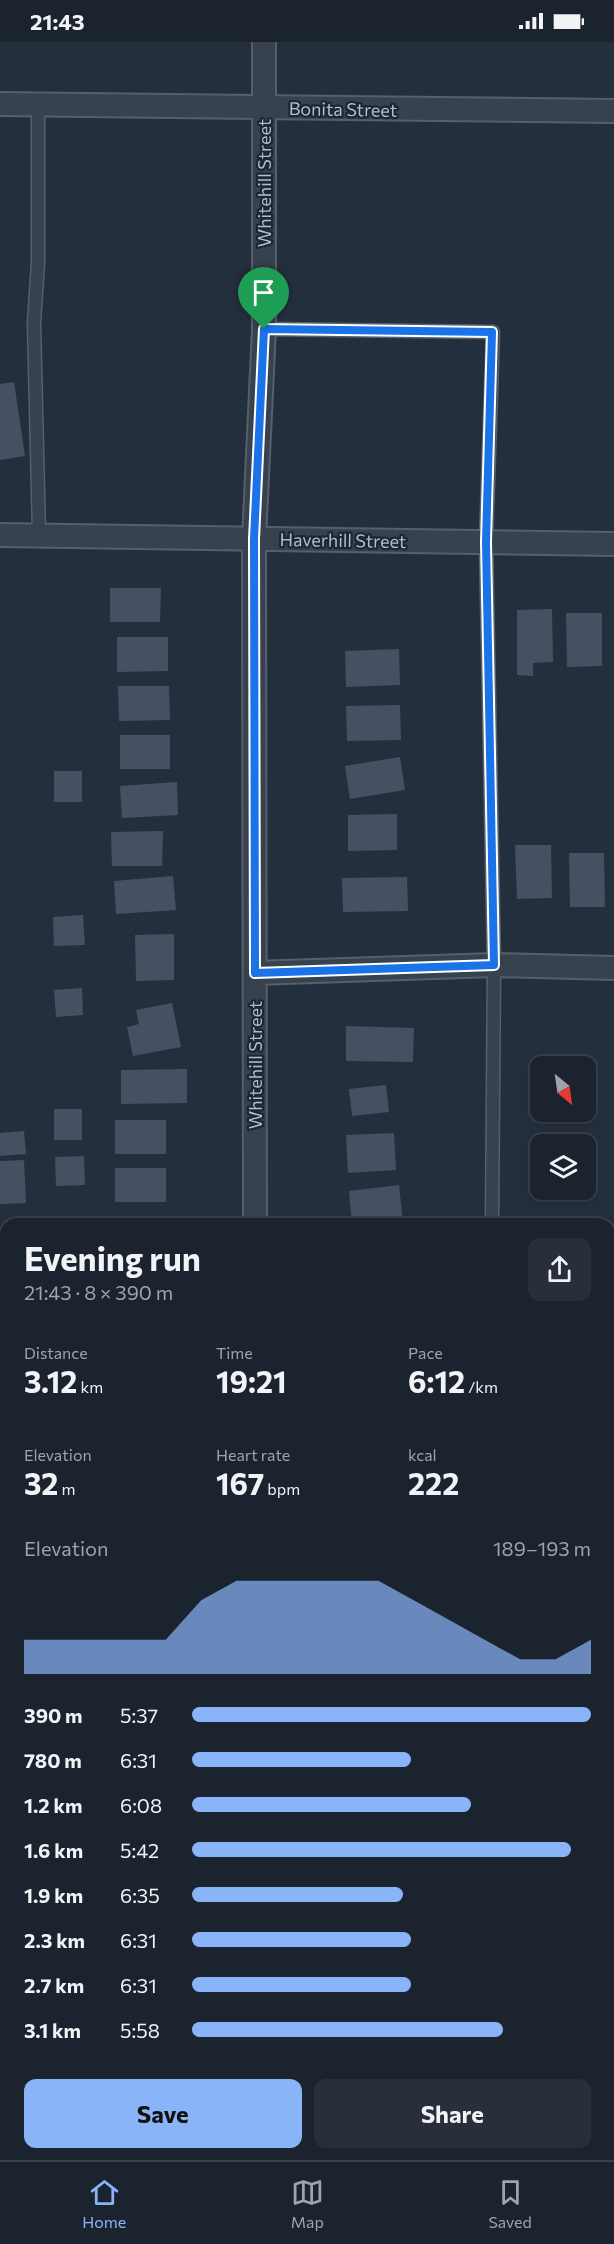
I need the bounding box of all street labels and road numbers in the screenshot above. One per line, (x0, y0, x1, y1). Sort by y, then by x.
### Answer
street label: Bonita Street (289, 97, 397, 121)
street label: Whitehill Street (253, 119, 275, 247)
street label: Haverhill Street (279, 528, 407, 552)
street label: Whitehill Street (244, 1001, 266, 1129)

